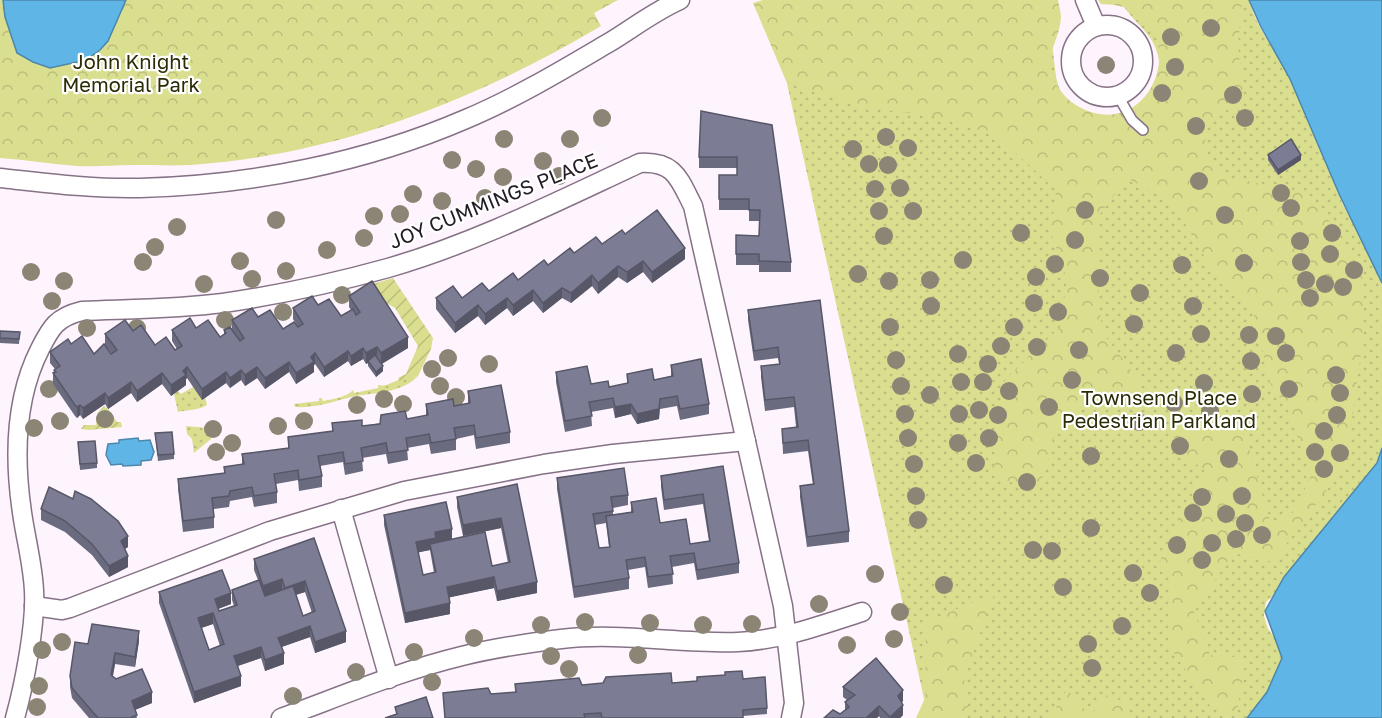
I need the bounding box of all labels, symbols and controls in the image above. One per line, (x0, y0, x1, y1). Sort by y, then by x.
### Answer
park label: John Knight Memorial Park (62, 49, 200, 96)
street label: JOY CUMMINGS PLACE (385, 147, 601, 253)
park label: Townsend Place Pedestrian Parkland (1062, 385, 1256, 432)

